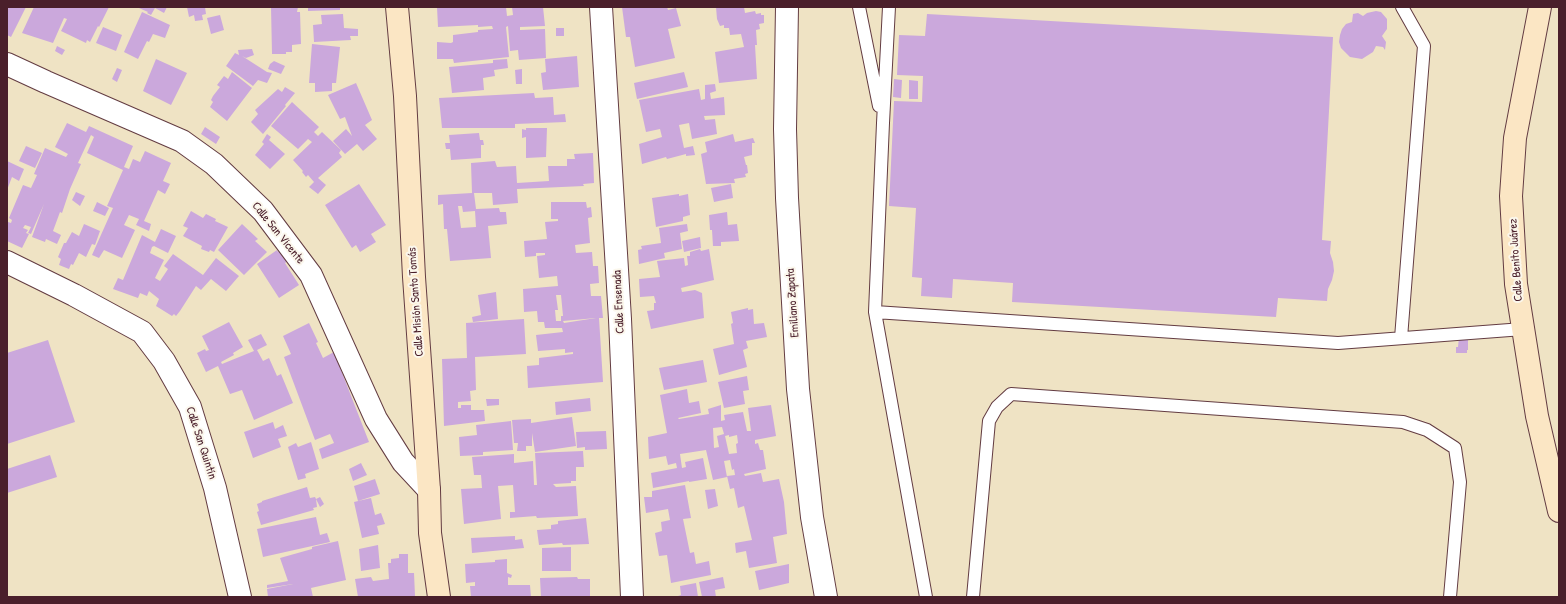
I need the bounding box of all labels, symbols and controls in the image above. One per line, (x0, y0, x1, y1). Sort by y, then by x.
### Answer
street label: Calle San Vicente (249, 199, 307, 267)
street label: Calle Benito Juárez (1506, 218, 1526, 302)
street label: Calle Misión Santo Tomás (405, 247, 427, 357)
street label: Emiliano Zapata (783, 268, 803, 338)
street label: Calle Ensenada (610, 270, 628, 334)
street label: Calle San Quintín (183, 405, 219, 481)

